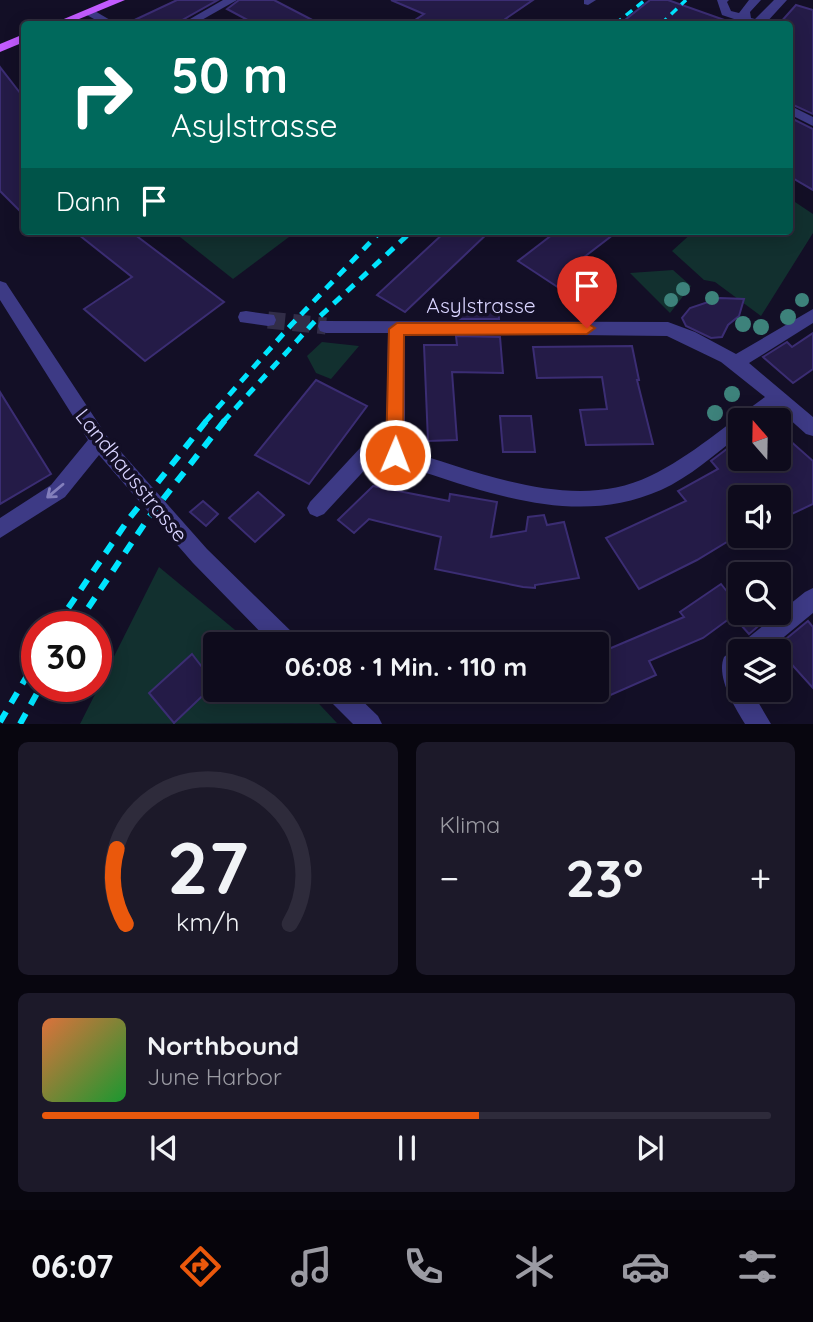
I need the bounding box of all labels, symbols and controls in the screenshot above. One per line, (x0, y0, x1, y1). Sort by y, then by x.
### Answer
text: 50 m (171, 44, 288, 105)
icon: right (56, 49, 147, 140)
text: Asylstrasse (171, 105, 338, 145)
icon: arrive (135, 182, 173, 220)
text: Dann (56, 185, 121, 218)
pin (557, 256, 617, 328)
icon: arrive (568, 267, 606, 305)
street label: Asylstrasse (426, 292, 536, 318)
street label: Landhausstrasse (70, 403, 194, 547)
north arrow (728, 408, 791, 471)
map controls (728, 408, 791, 702)
position arrow (358, 418, 432, 492)
one-way arrow (46, 483, 64, 499)
button: sound (728, 485, 791, 548)
button: search (728, 562, 791, 625)
speed limit sign: 30 (21, 611, 112, 702)
button: layers (728, 639, 791, 702)
text: 06:08 · 1 Min. · 110 m (285, 650, 527, 683)
text: Klima (440, 810, 500, 839)
text: 27 (167, 822, 248, 913)
text: 23° (565, 845, 643, 910)
text: − (440, 854, 459, 902)
text: + (750, 854, 771, 902)
text: km/h (176, 906, 239, 937)
text: Northbound (147, 1029, 299, 1062)
text: June Harbor (147, 1062, 282, 1091)
icon: previous (145, 1129, 183, 1167)
icon: pause (388, 1129, 426, 1167)
icon: next (631, 1129, 669, 1167)
icon: directions (176, 1242, 225, 1291)
icon: music (287, 1242, 336, 1291)
icon: phone (399, 1242, 448, 1291)
icon: climate (510, 1242, 559, 1291)
icon: car (621, 1242, 670, 1291)
icon: filters (733, 1242, 782, 1291)
text: 06:07 (31, 1246, 113, 1286)

